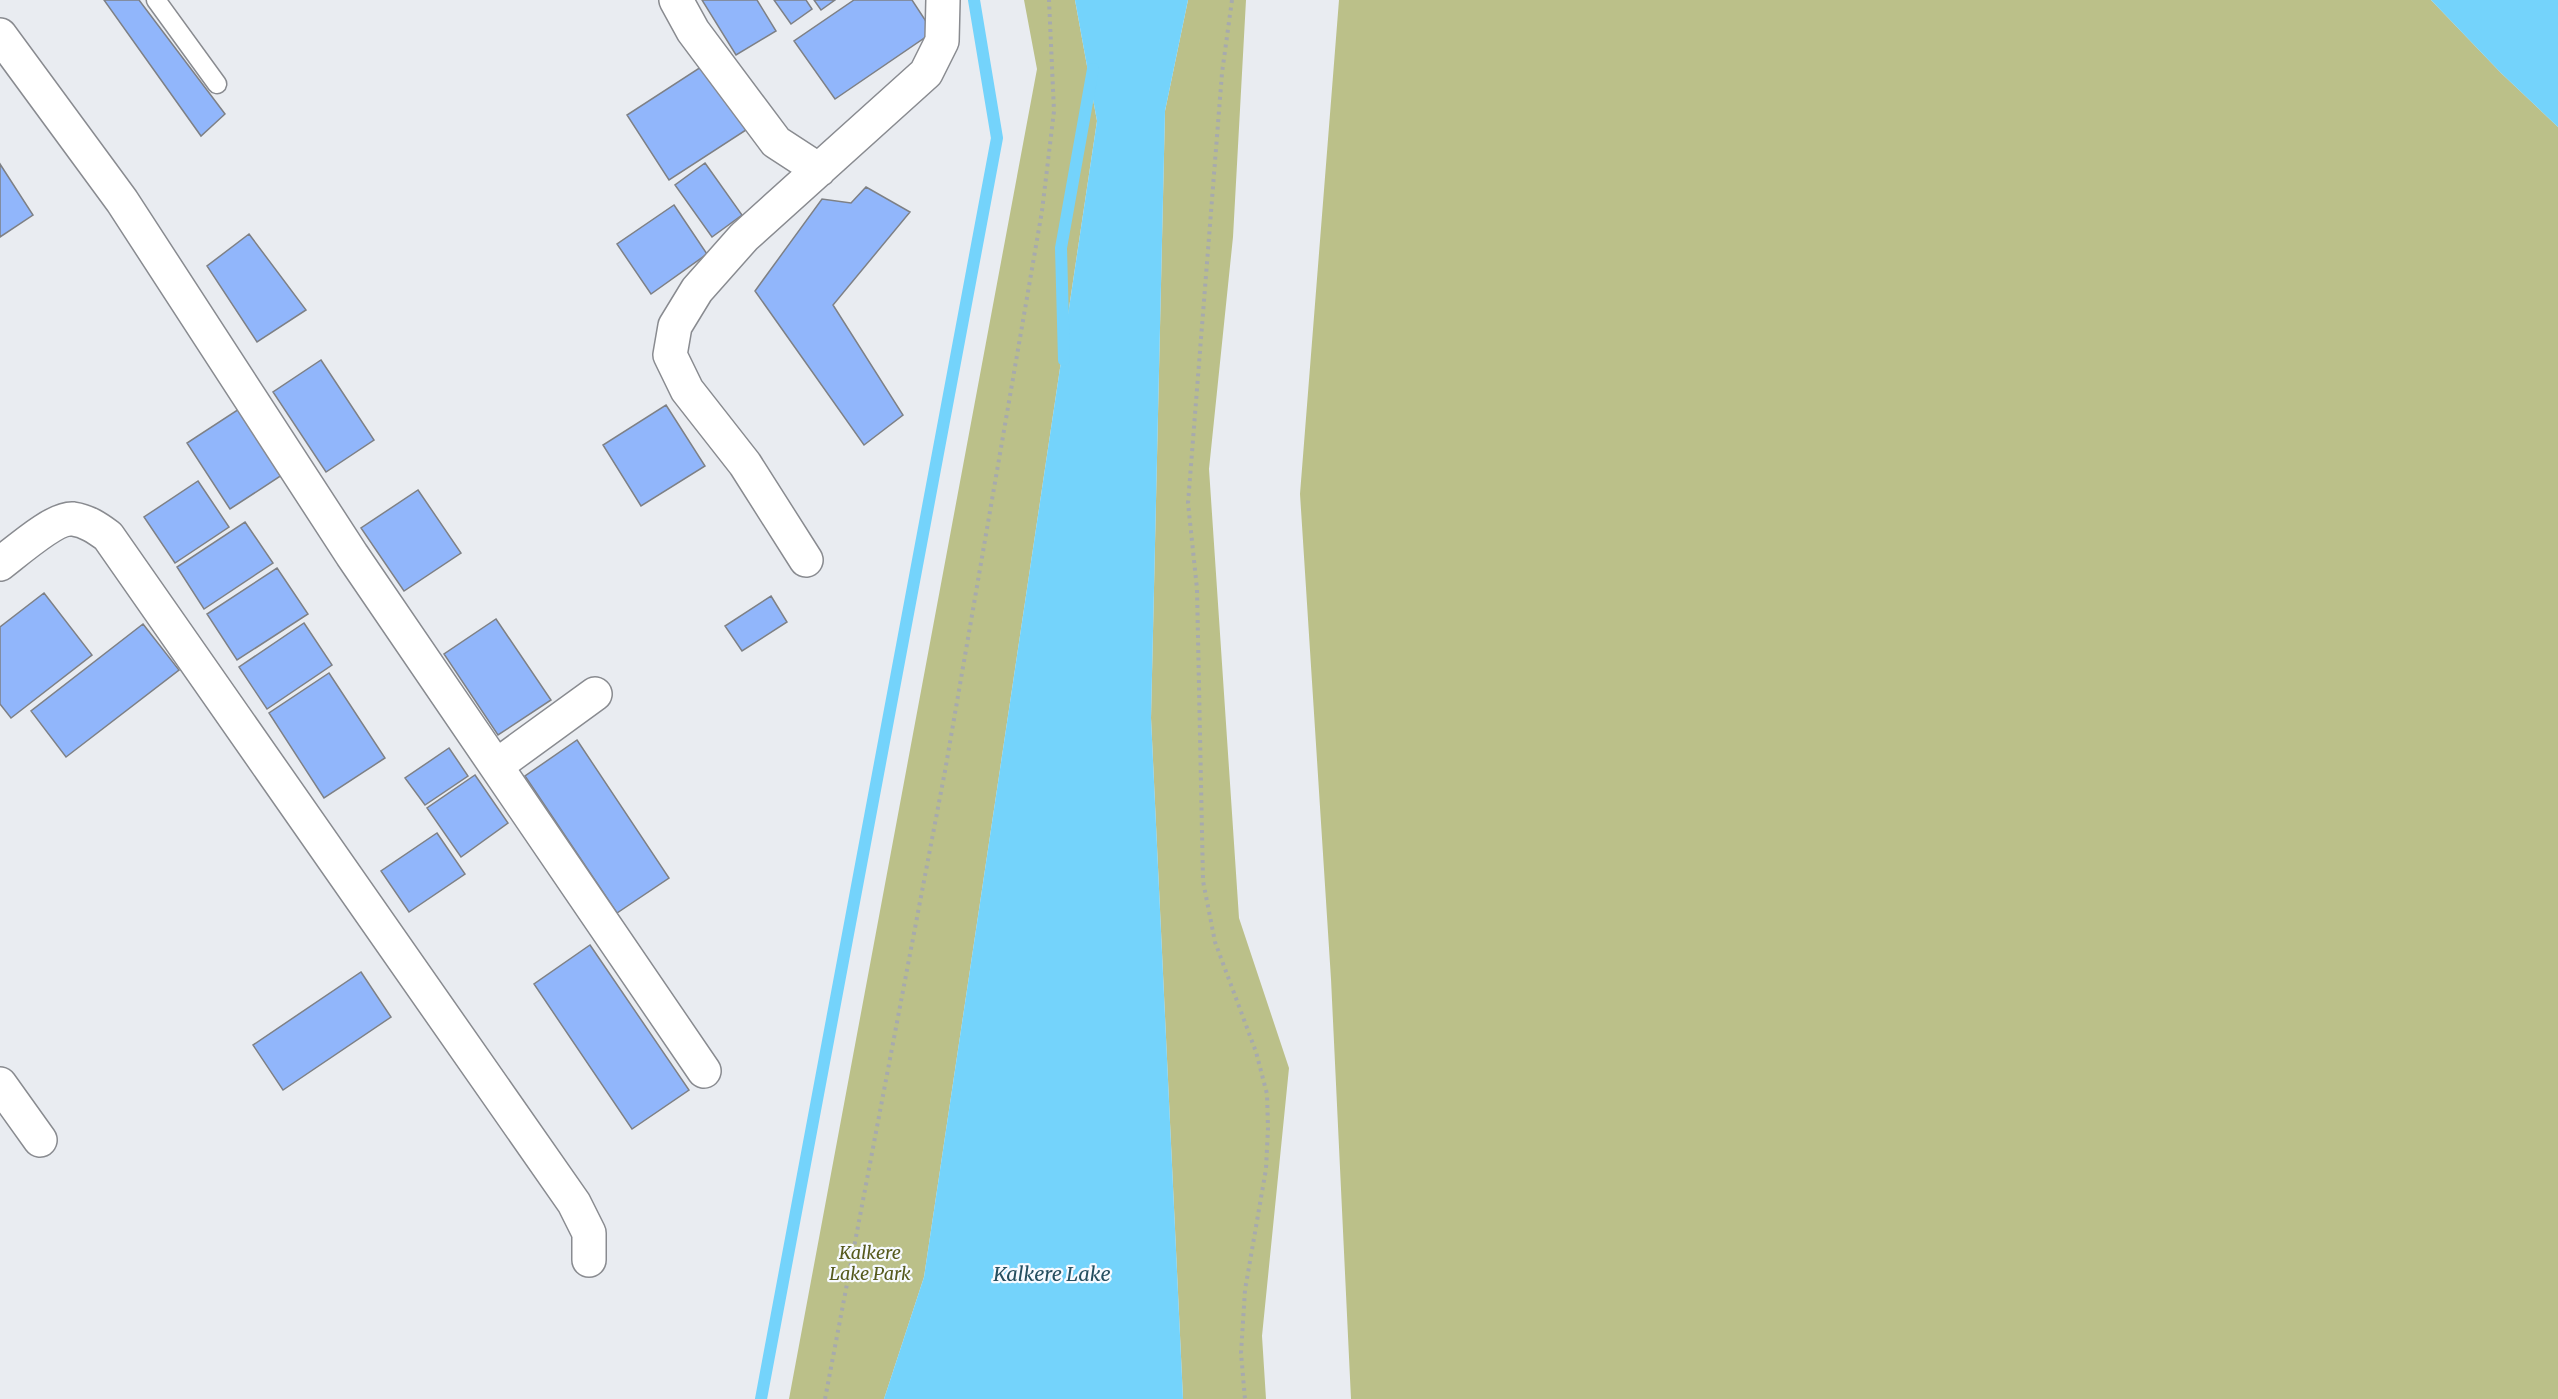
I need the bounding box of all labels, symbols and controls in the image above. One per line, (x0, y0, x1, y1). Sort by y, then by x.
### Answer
park label: Kalkere Lake Park (829, 1241, 911, 1285)
water label: Kalkere Lake (992, 1261, 1111, 1286)

